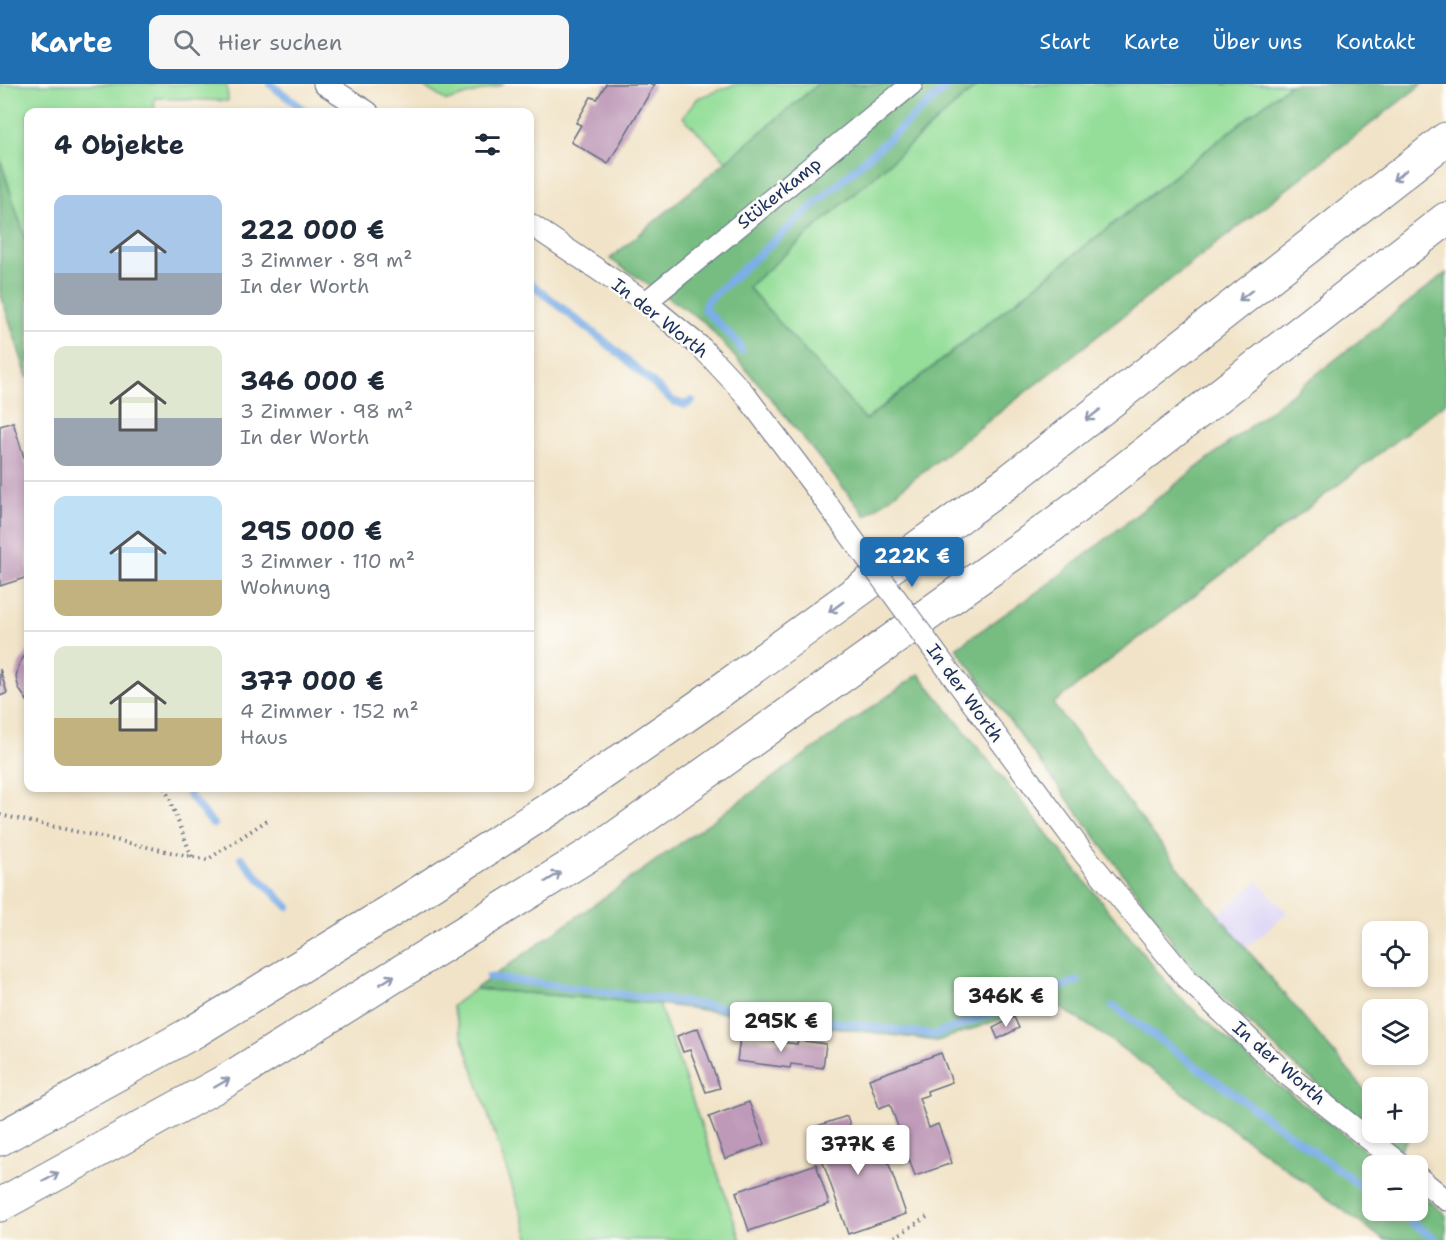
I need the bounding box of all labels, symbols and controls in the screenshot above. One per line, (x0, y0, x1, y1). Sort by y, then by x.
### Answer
search box (149, 15, 569, 69)
text: Karte (30, 23, 113, 61)
icon: search (170, 26, 203, 59)
text: Hier suchen (218, 28, 342, 57)
text: Start (1040, 28, 1091, 56)
text: Karte (1124, 28, 1180, 56)
text: Über uns (1213, 28, 1303, 56)
text: Kontakt (1336, 28, 1416, 56)
text: 4 Objekte (54, 127, 184, 162)
icon: filters (471, 128, 504, 161)
street label: Stükerkamp (732, 152, 826, 234)
one-way arrow (1392, 168, 1408, 181)
text: 222 000 € (240, 212, 385, 247)
icon: home (102, 219, 174, 291)
text: 3 Zimmer · 89 m² (240, 247, 412, 273)
text: In der Worth (240, 273, 369, 299)
street label: In der Worth (607, 273, 713, 363)
one-way arrow (1239, 288, 1255, 301)
text: 346 000 € (240, 363, 385, 398)
icon: home (102, 370, 174, 442)
text: 3 Zimmer · 98 m² (240, 398, 413, 424)
one-way arrow (1085, 409, 1101, 421)
text: In der Worth (240, 424, 369, 450)
text: 295 000 € (240, 513, 382, 548)
icon: home (102, 520, 174, 592)
pin: 222K € (863, 537, 961, 588)
text: 222K € (874, 543, 950, 569)
text: 3 Zimmer · 110 m² (240, 548, 415, 574)
text: Wohnung (240, 574, 331, 600)
one-way arrow (828, 601, 844, 614)
street label: In der Worth (921, 639, 1009, 747)
text: 377 000 € (240, 663, 383, 698)
icon: home (102, 670, 174, 742)
text: 4 Zimmer · 152 m² (240, 698, 419, 724)
text: Haus (240, 724, 288, 750)
one-way arrow (544, 870, 561, 882)
map controls (1362, 921, 1428, 1221)
button: locate (1362, 921, 1428, 987)
one-way arrow (379, 973, 396, 986)
pin: 346K € (957, 977, 1055, 1028)
text: 346K € (968, 983, 1044, 1009)
button: layers (1362, 999, 1428, 1065)
pin: 295K € (732, 1002, 830, 1053)
text: 295K € (744, 1008, 818, 1034)
street label: In der Worth (1227, 1016, 1331, 1110)
one-way arrow (213, 1077, 230, 1089)
button: + (1362, 1077, 1428, 1143)
pin: 377K € (809, 1125, 907, 1176)
text: 377K € (820, 1131, 896, 1157)
button: − (1362, 1155, 1428, 1221)
one-way arrow (42, 1171, 59, 1183)

